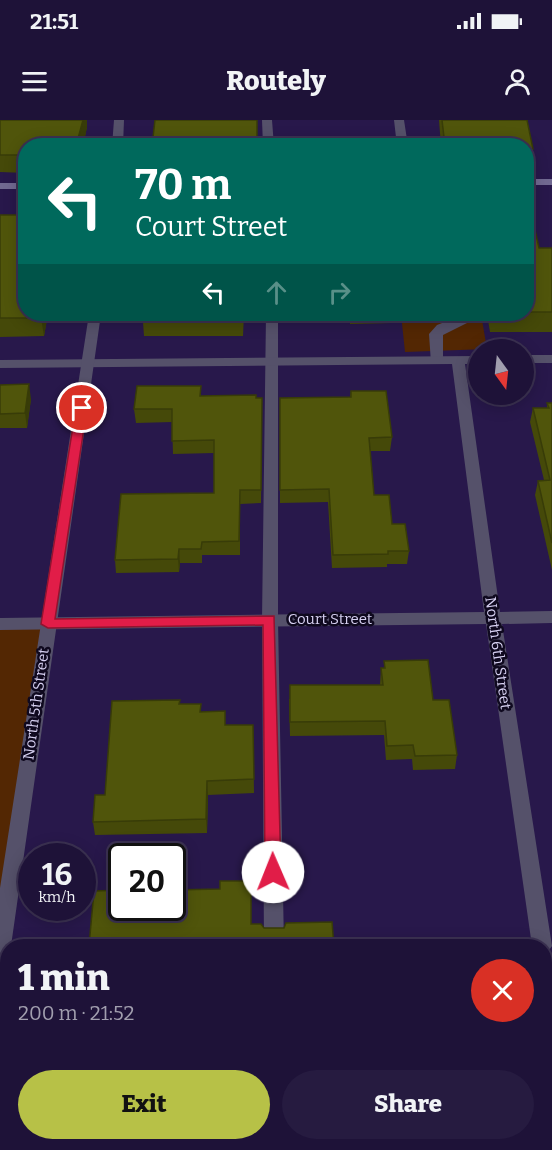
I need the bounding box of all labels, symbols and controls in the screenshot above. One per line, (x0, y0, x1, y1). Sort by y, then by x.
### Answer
text: 21:51 (30, 8, 78, 35)
icon: menu (18, 65, 51, 98)
text: Routely (226, 65, 326, 97)
icon: person (501, 65, 534, 98)
text: 70 m (135, 160, 231, 210)
icon: left (36, 162, 114, 240)
text: Court Street (135, 211, 287, 243)
icon: left (197, 276, 230, 309)
icon: ahead (260, 276, 293, 309)
icon: right (323, 276, 356, 309)
north arrow (468, 339, 534, 405)
map controls (468, 339, 534, 405)
pin (56, 382, 107, 433)
icon: arrive (65, 391, 98, 424)
street label: North 6th Street (481, 596, 515, 711)
street label: Court Street (288, 610, 373, 628)
street label: North 5th Street (19, 646, 53, 761)
position arrow (241, 840, 305, 904)
speed limit sign: 20 (108, 843, 186, 921)
text: 16 (42, 857, 72, 893)
text: km/h (38, 888, 76, 906)
text: 1 min (18, 956, 110, 1000)
button: close (471, 959, 534, 1022)
text: 200 m · 21:52 (18, 1001, 134, 1025)
button: Exit (18, 1070, 270, 1139)
button: Share (282, 1070, 534, 1139)

